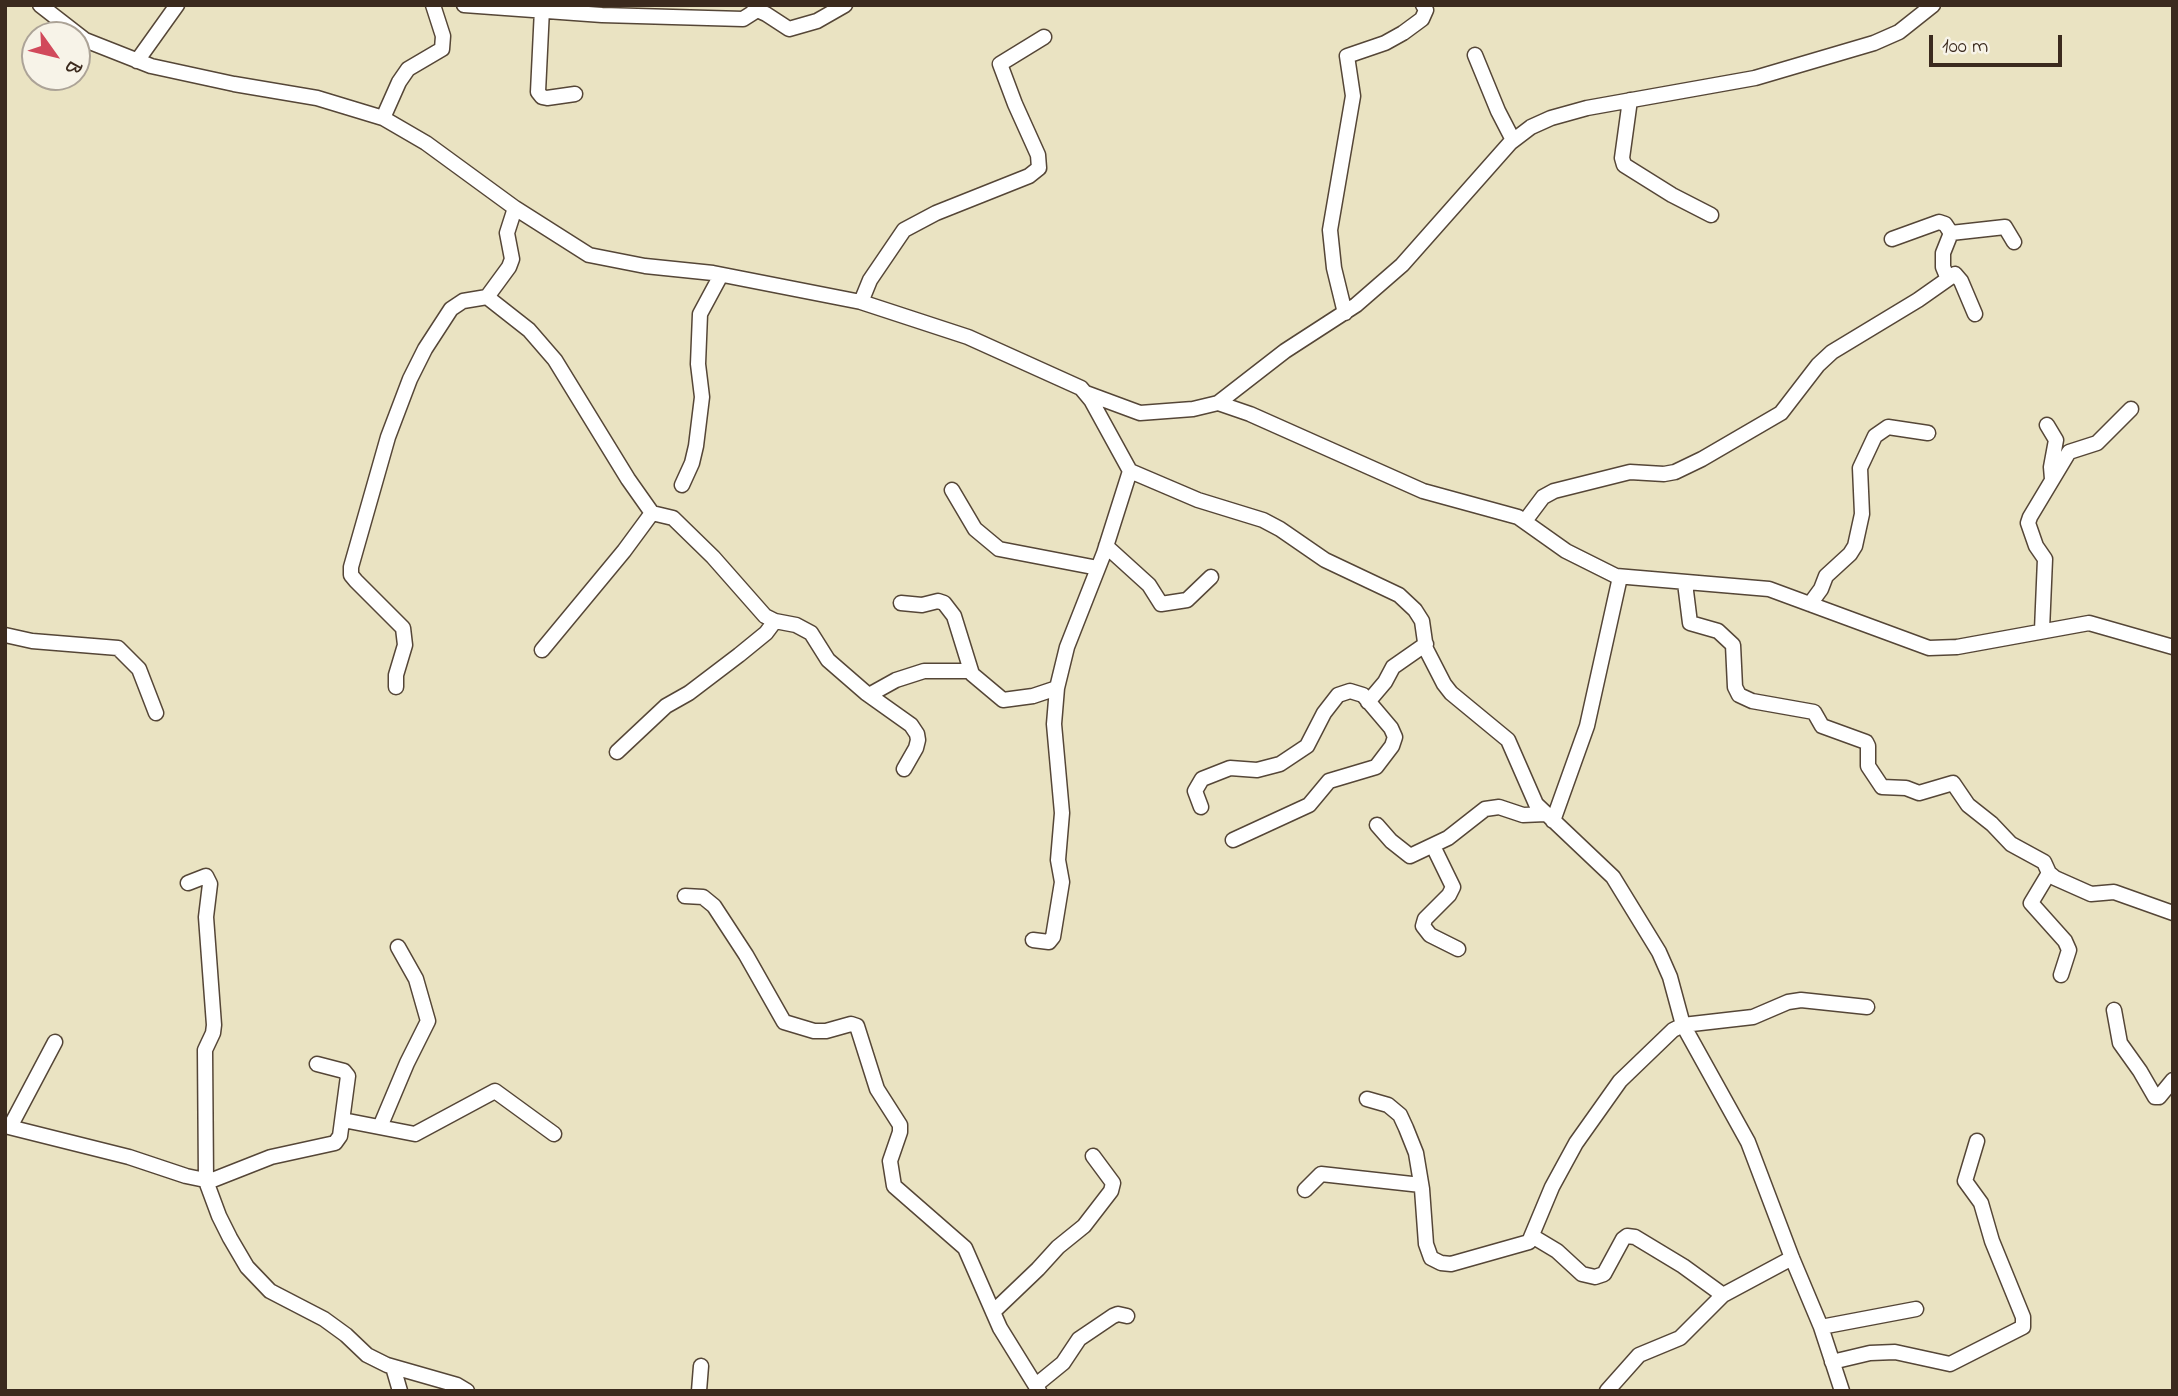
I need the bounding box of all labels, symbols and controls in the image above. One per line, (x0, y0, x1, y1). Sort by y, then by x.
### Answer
north arrow (21, 21, 91, 91)
scale bar (1933, 21, 2066, 65)
text: 100 m (1942, 32, 1988, 62)
text: B (57, 54, 87, 80)

